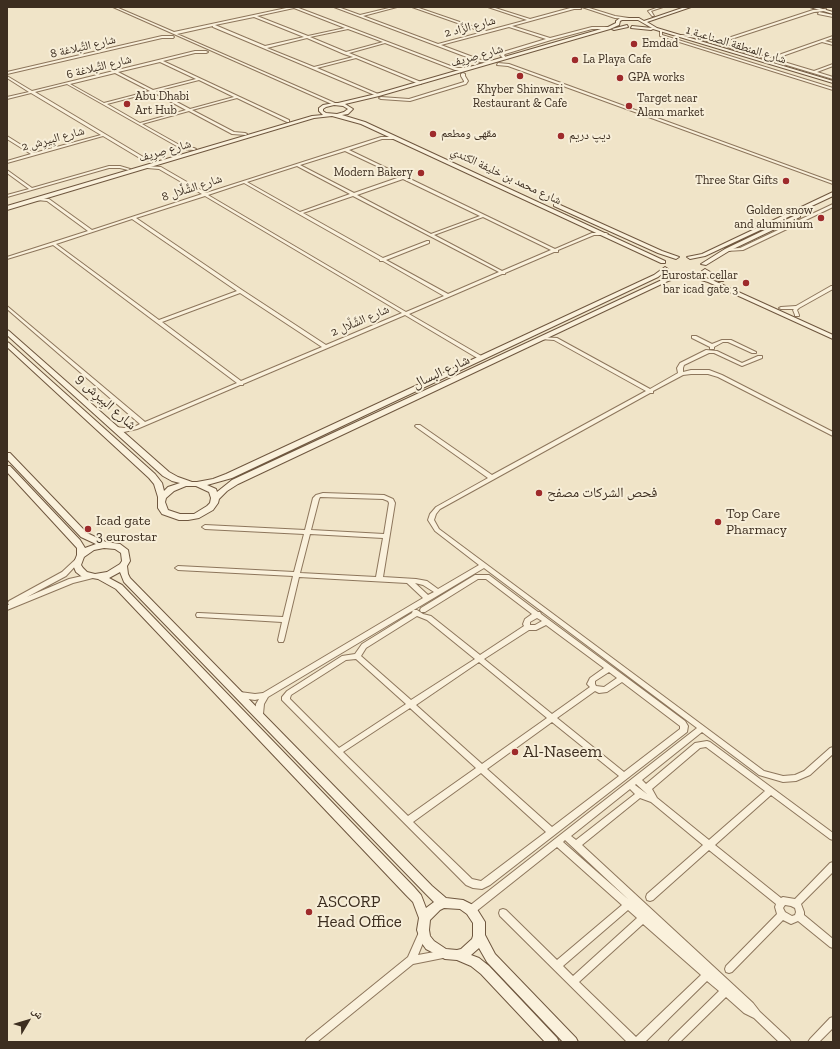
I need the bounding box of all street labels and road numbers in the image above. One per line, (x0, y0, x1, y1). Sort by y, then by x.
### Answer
street label: شارع الزَّاد 2 (443, 13, 497, 41)
street label: شارع المنطقة الصناعية 1 (684, 23, 788, 67)
street label: شارع التِّبلاغة 8 (49, 32, 117, 62)
street label: شارع صِرِيف (449, 42, 505, 70)
street label: شارع التِّبلاغة 6 (65, 52, 133, 82)
street label: شارع البِيرِش 2 (20, 124, 86, 154)
street label: شارع صِرِيف (137, 137, 193, 165)
street label: شارع محمد بن خليفة الكندي (448, 144, 564, 208)
street label: شارع الشَّلَّال 8 (160, 171, 224, 205)
street label: شارع الشَّلَّال 2 (329, 302, 391, 340)
street label: شارع البسال (410, 351, 472, 393)
street label: شارع البِيرِش 9 (72, 370, 140, 434)

